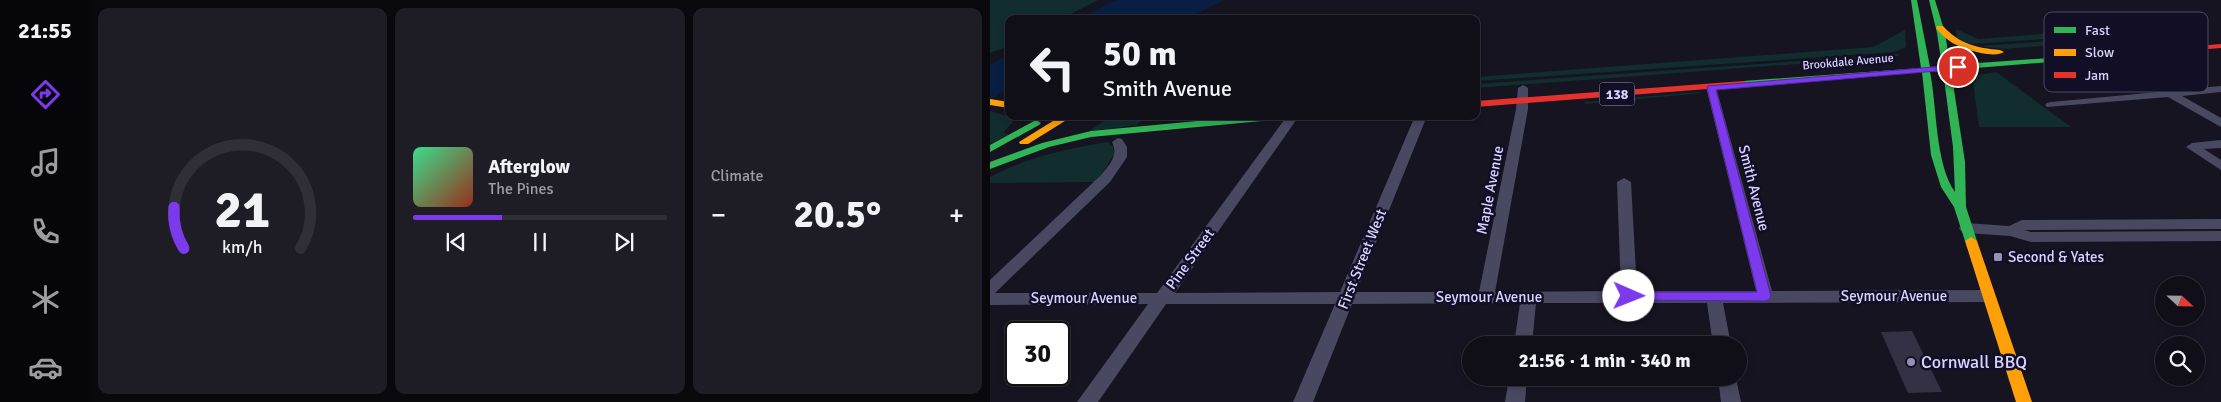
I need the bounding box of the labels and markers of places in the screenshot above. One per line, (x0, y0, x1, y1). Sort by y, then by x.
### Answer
pin (1937, 46, 1979, 88)
place label: Second & Yates (2008, 248, 2105, 266)
marker: Second & Yates (1992, 251, 2004, 263)
place label: Cornwall BBQ (1921, 351, 2027, 373)
marker: Cornwall BBQ (1905, 356, 1917, 368)

